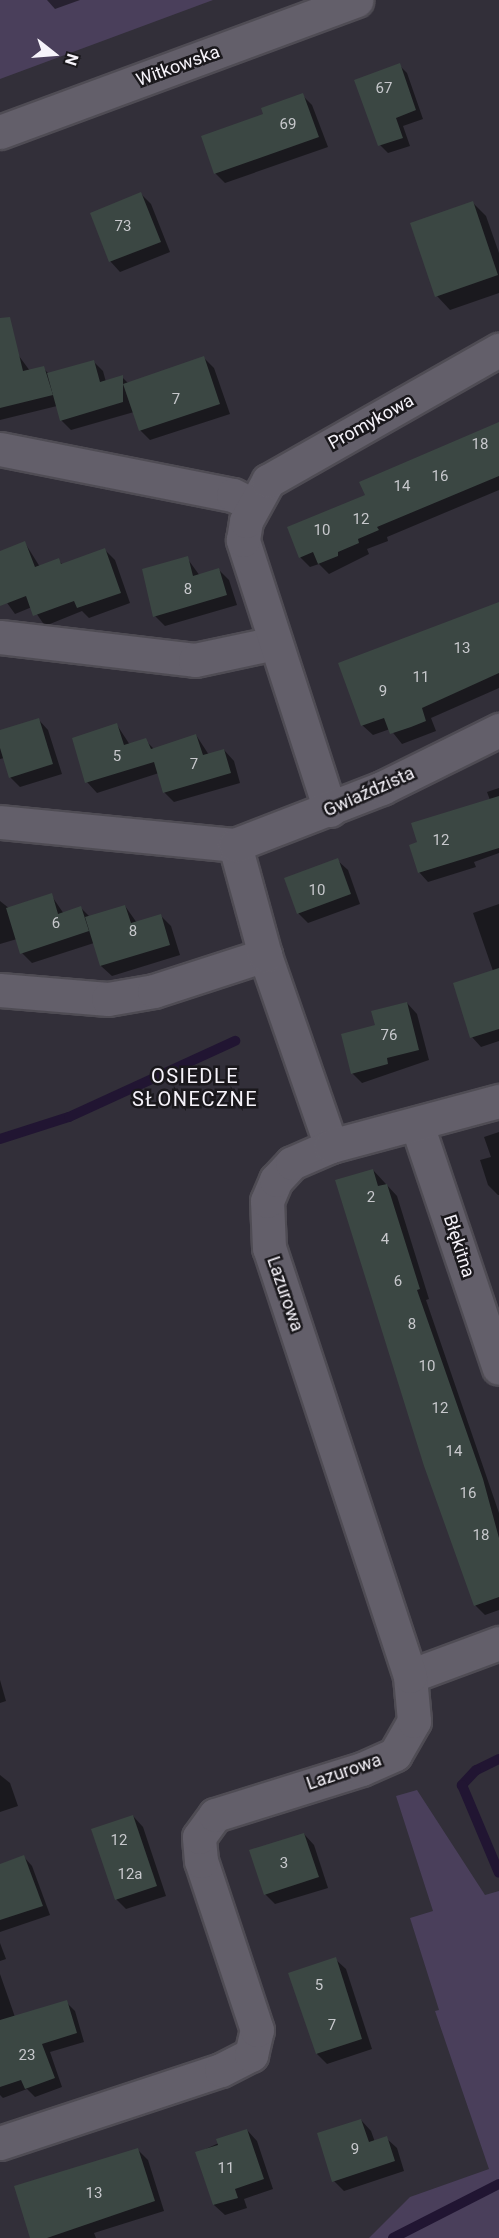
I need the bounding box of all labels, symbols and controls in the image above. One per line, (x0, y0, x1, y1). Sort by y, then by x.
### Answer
north arrow (24, 24, 84, 84)
street label: Witkowska (133, 41, 223, 91)
text: N (61, 51, 82, 68)
house number: 67 (376, 80, 392, 98)
house number: 69 (280, 116, 296, 134)
house number: 73 (115, 218, 131, 236)
street label: Promykowa (324, 390, 418, 454)
house number: 7 (172, 391, 180, 409)
house number: 18 (472, 436, 488, 454)
house number: 16 (432, 468, 448, 486)
house number: 14 (394, 478, 410, 496)
house number: 12 (353, 511, 369, 529)
house number: 10 (314, 522, 330, 540)
house number: 8 (184, 581, 192, 599)
house number: 13 (454, 640, 470, 658)
house number: 11 (413, 669, 429, 687)
house number: 9 (379, 683, 387, 701)
house number: 5 (113, 748, 121, 766)
house number: 7 (190, 756, 198, 774)
street label: Gwiaździsta (320, 762, 418, 822)
house number: 12 (433, 832, 449, 850)
house number: 10 (309, 882, 325, 900)
house number: 6 (52, 915, 60, 933)
house number: 8 (129, 923, 137, 941)
house number: 76 (381, 1027, 397, 1045)
district label: OSIEDLE SŁONECZNE (132, 1064, 258, 1111)
house number: 2 (367, 1189, 375, 1207)
street label: Błękitna (439, 1212, 479, 1280)
house number: 4 (381, 1231, 389, 1249)
street label: Lazurowa (262, 1254, 308, 1334)
house number: 6 (394, 1273, 402, 1291)
house number: 8 (408, 1316, 416, 1334)
house number: 10 (419, 1358, 435, 1376)
house number: 12 (432, 1400, 448, 1418)
house number: 14 (446, 1443, 462, 1461)
house number: 16 (460, 1485, 476, 1503)
house number: 18 (473, 1527, 489, 1545)
street label: Lazurowa (304, 1749, 384, 1795)
house number: 12 (111, 1832, 127, 1850)
house number: 3 (280, 1855, 288, 1873)
house number: 12a (117, 1866, 143, 1884)
house number: 5 (315, 1977, 323, 1995)
house number: 7 (328, 2017, 336, 2035)
house number: 23 (19, 2047, 35, 2065)
house number: 9 (351, 2141, 359, 2159)
house number: 11 (218, 2160, 234, 2178)
house number: 13 (86, 2185, 102, 2203)

